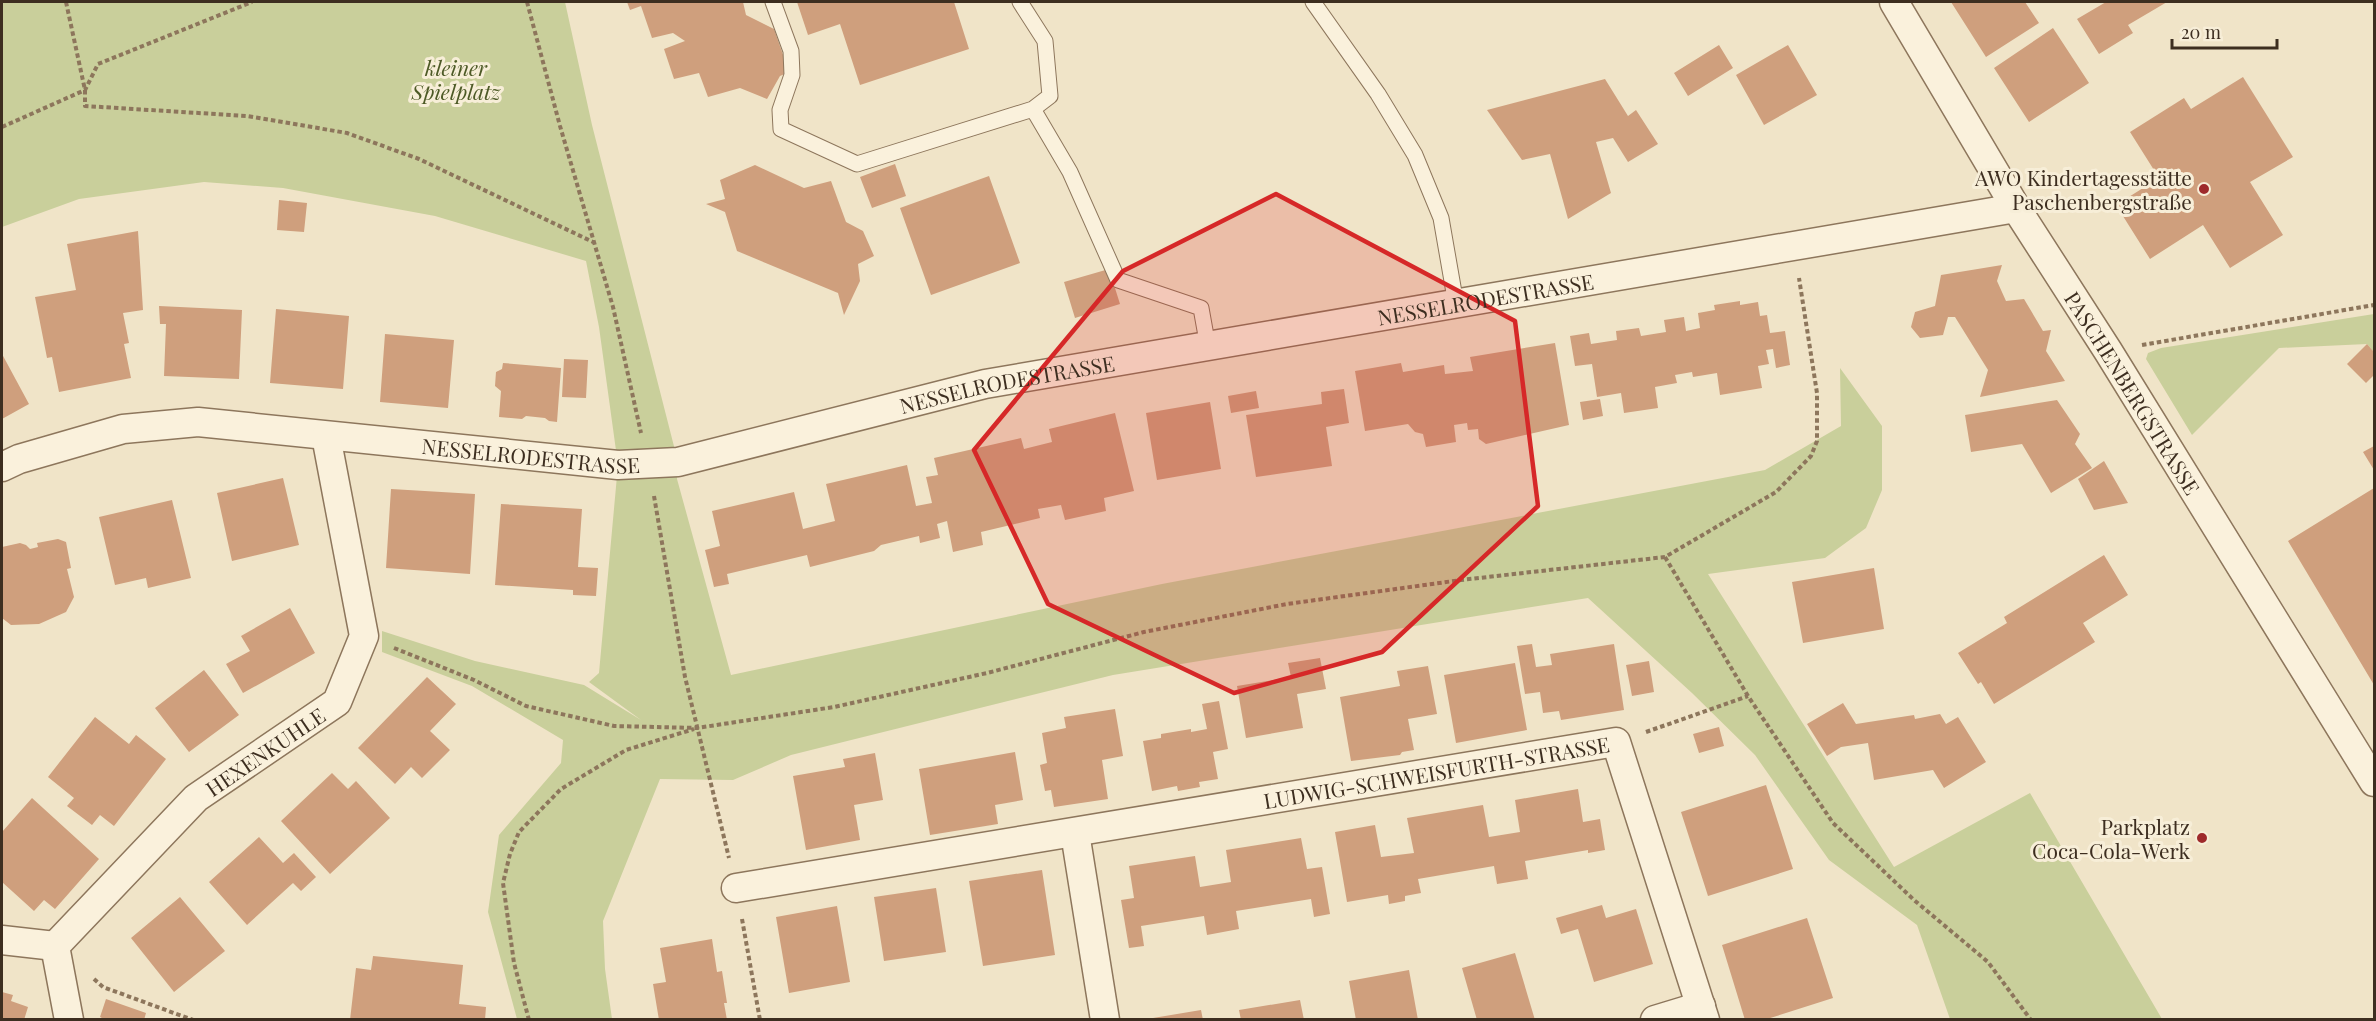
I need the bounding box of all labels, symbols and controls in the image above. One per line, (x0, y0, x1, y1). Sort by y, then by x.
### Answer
scale bar (2172, 12, 2277, 50)
text: 20 m (2181, 20, 2221, 44)
park label: kleiner Spielplatz (411, 53, 501, 105)
place label: AWO Kindertagesstätte Paschenbergstraße (1974, 163, 2192, 215)
marker: AWO Kindertagesstätte Paschenbergstraße (2197, 182, 2211, 196)
street label: NESSELRODESTRASSE (1375, 266, 1596, 331)
street label: PASCHENBERGSTRASSE (2059, 286, 2207, 500)
street label: NESSELRODESTRASSE (896, 348, 1117, 419)
street label: NESSELRODESTRASSE (421, 431, 641, 479)
street label: HEXENKUHLE (200, 701, 330, 802)
street label: LUDWIG-SCHWEISFURTH-STRASSE (1261, 729, 1612, 814)
place label: Parkplatz Coca-Cola-Werk (2032, 812, 2190, 864)
marker: Parkplatz Coca-Cola-Werk (2195, 831, 2209, 845)

